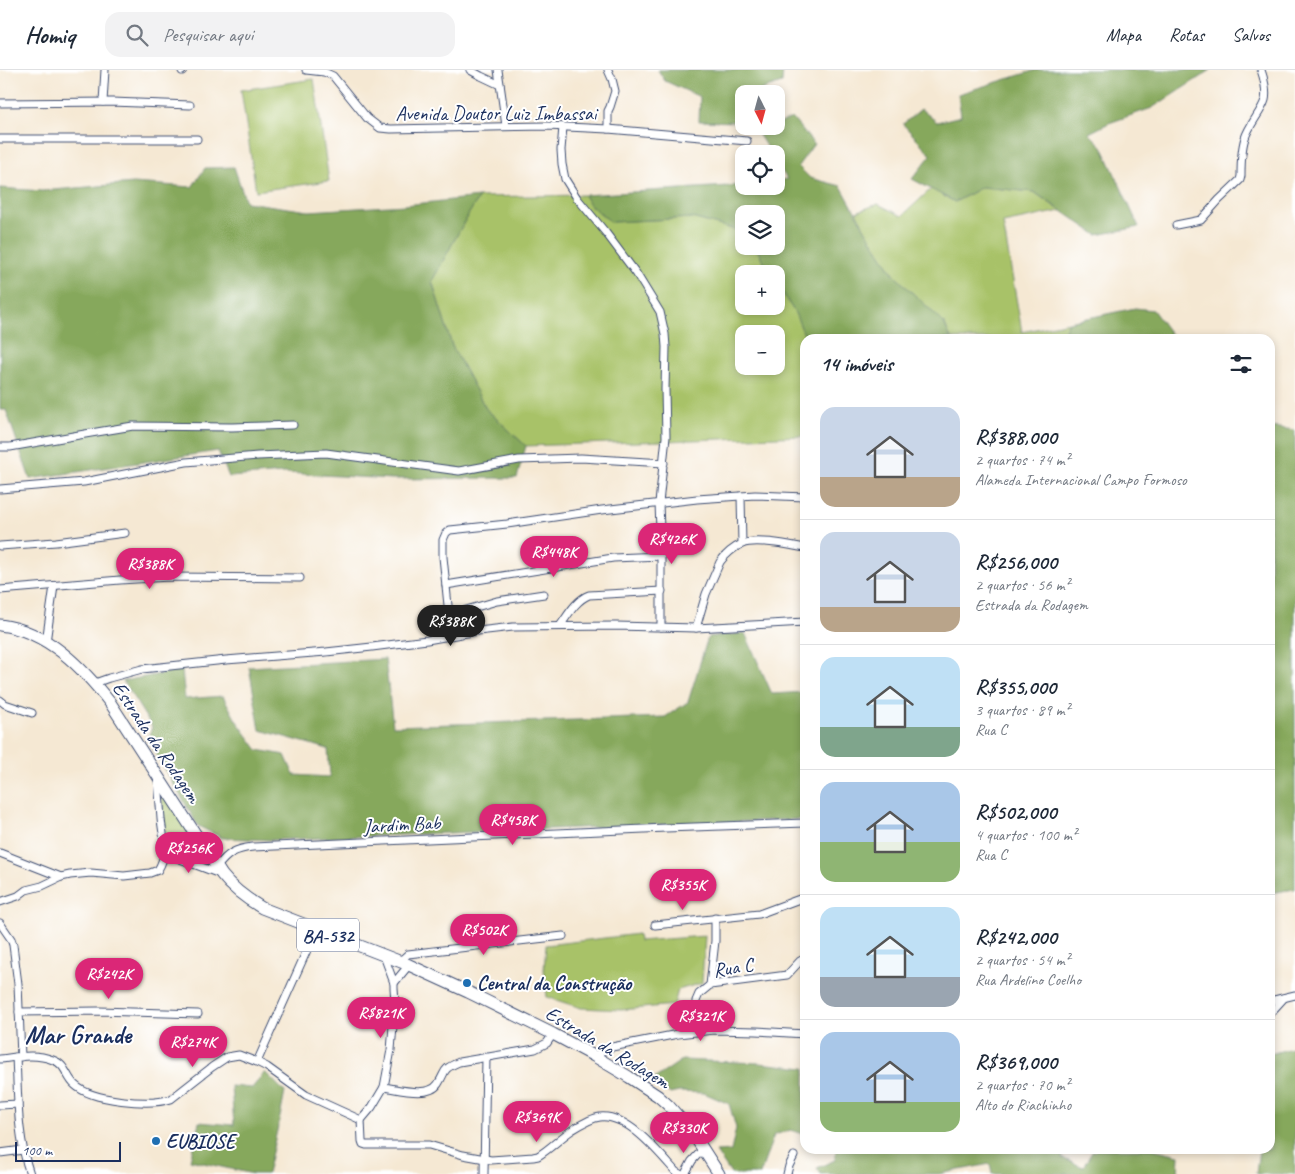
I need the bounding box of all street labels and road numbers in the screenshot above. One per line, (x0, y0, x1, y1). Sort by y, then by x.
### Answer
street label: Avenida Doutor Luiz Imbassai (396, 101, 599, 126)
street label: Estrada da Rodagem (107, 677, 207, 809)
street label: Jardim Bab (362, 810, 442, 839)
road number: BA-532 (297, 918, 359, 952)
street label: Rua C (711, 952, 757, 983)
street label: Estrada da Rodagem (541, 1000, 676, 1095)

